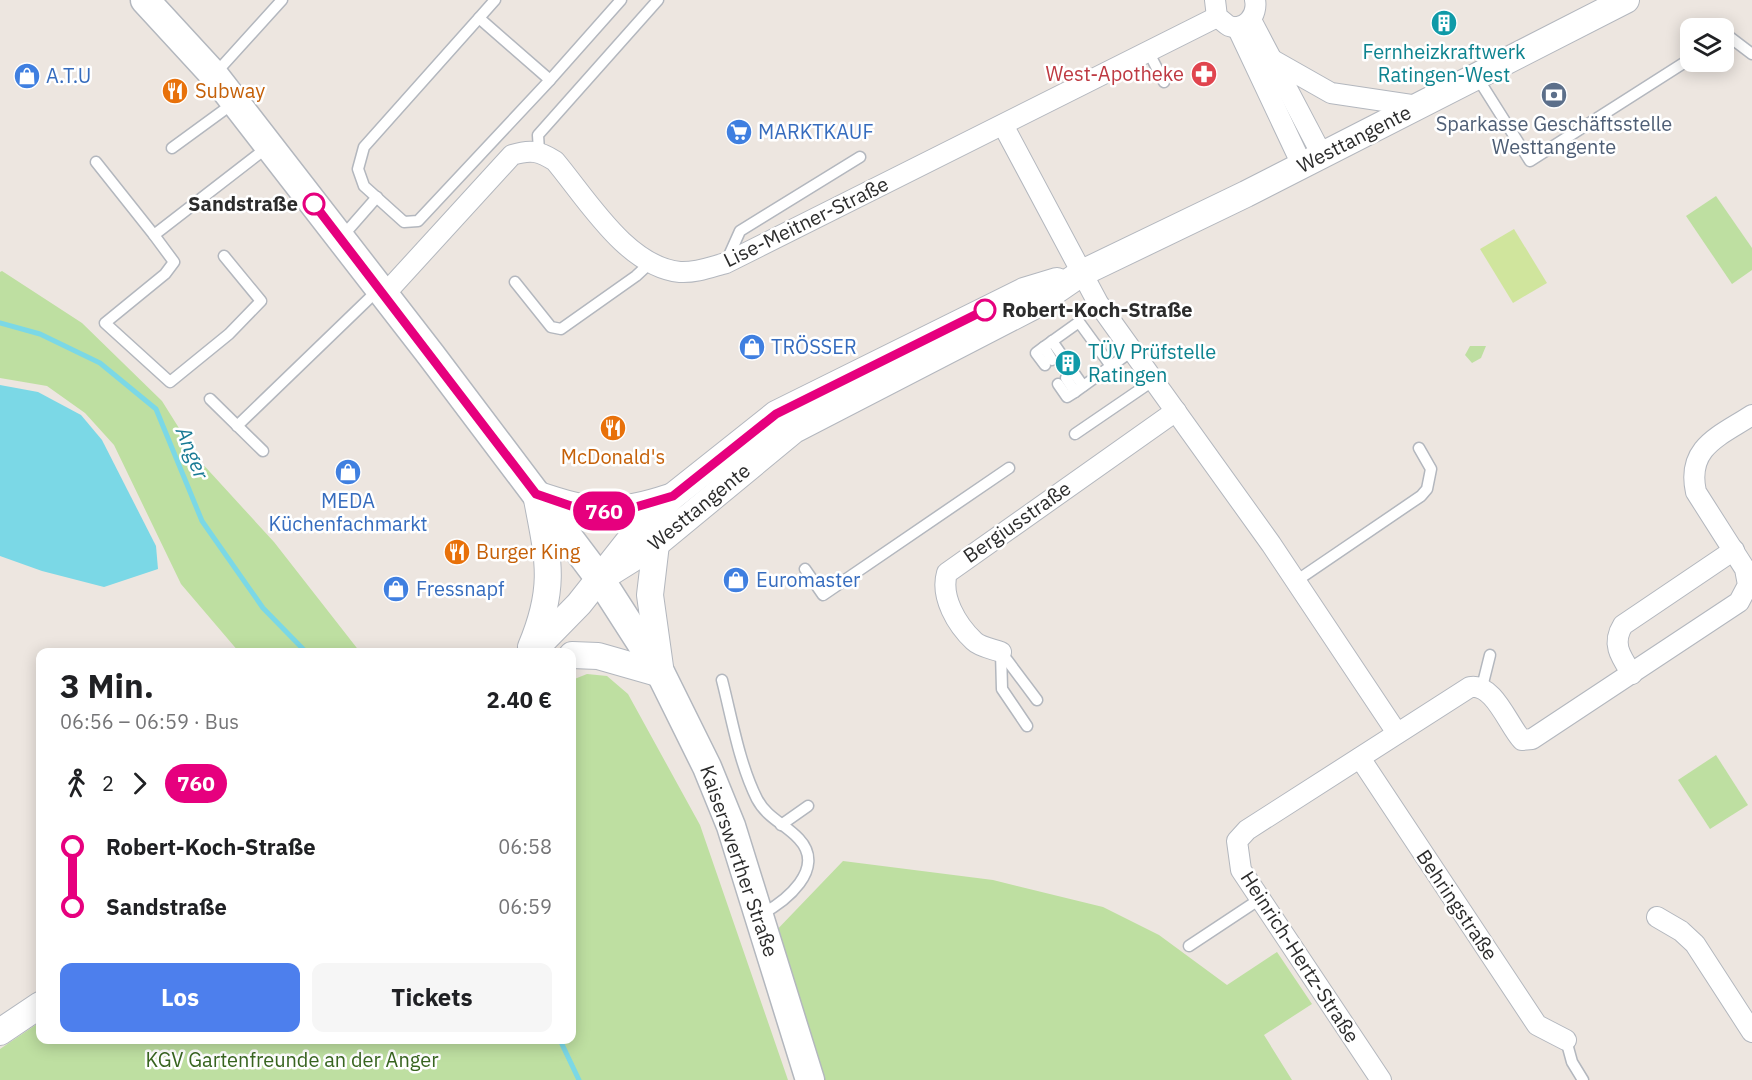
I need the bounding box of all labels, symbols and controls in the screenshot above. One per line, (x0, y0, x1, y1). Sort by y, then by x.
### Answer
building icon: Fernheizkraftwerk Ratingen-West (1429, 8, 1459, 38)
map controls (1680, 18, 1734, 72)
button: layers (1680, 18, 1734, 72)
place label: Fernheizkraftwerk Ratingen-West (1362, 38, 1526, 88)
pharmacy icon: West-Apotheke (1189, 59, 1219, 89)
place label: West-Apotheke (1046, 60, 1184, 87)
shop icon: A.T.U (12, 61, 42, 91)
place label: A.T.U (46, 62, 91, 89)
restaurant icon: Subway (160, 76, 190, 106)
place label: Subway (195, 77, 265, 104)
bank icon: Sparkasse Geschäftsstelle Westtangente (1539, 80, 1569, 110)
street label: Westtangente (1292, 98, 1415, 179)
place label: Sparkasse Geschäftsstelle Westtangente (1436, 110, 1672, 160)
supermarket icon: MARKTKAUF (724, 117, 754, 147)
place label: MARKTKAUF (758, 118, 874, 145)
street label: Lise-Meitner-Straße (719, 170, 893, 273)
place label: Sandstraße (188, 190, 298, 217)
marker: Sandstraße (303, 193, 325, 215)
place label: Robert-Koch-Straße (1002, 296, 1193, 323)
marker: Robert-Koch-Straße (974, 299, 996, 321)
shop icon: TRÖSSER (737, 332, 767, 362)
place label: TRÖSSER (771, 333, 857, 360)
place label: TÜV Prüfstelle Ratingen (1088, 338, 1216, 388)
building icon: TÜV Prüfstelle Ratingen (1053, 348, 1083, 378)
restaurant icon: McDonald's (598, 413, 628, 443)
water label: Anger (169, 421, 217, 484)
place label: McDonald's (561, 443, 665, 470)
shop icon: MEDA Küchenfachmarkt (333, 457, 363, 487)
street label: Westtangente (642, 457, 756, 556)
street label: Bergiusstraße (957, 474, 1076, 569)
place label: MEDA Küchenfachmarkt (268, 487, 428, 537)
line badge: 760 (570, 492, 638, 530)
text: 760 (585, 497, 623, 525)
restaurant icon: Burger King (442, 537, 472, 567)
place label: Burger King (476, 538, 581, 565)
shop icon: Euromaster (721, 565, 751, 595)
place label: Euromaster (756, 566, 860, 593)
shop icon: Fressnapf (381, 574, 411, 604)
place label: Fressnapf (416, 575, 505, 602)
text: 3 Min. (60, 664, 154, 707)
text: 2.40 € (487, 685, 552, 714)
text: 06:56 – 06:59 · Bus (60, 708, 239, 735)
street label: Kaiserswerther Straße (694, 761, 785, 960)
icon: walk (60, 767, 93, 800)
icon: forward (123, 767, 156, 800)
text: 760 (177, 769, 215, 797)
text: 2 (102, 770, 114, 797)
text: Robert-Koch-Straße (106, 832, 316, 861)
text: 06:58 (498, 833, 552, 860)
street label: Behringstraße (1410, 844, 1504, 965)
street label: Heinrich-Hertz-Straße (1235, 866, 1366, 1048)
text: Sandstraße (106, 892, 227, 921)
text: 06:59 (498, 893, 552, 920)
button: Los (60, 963, 300, 1032)
button: Tickets (312, 963, 552, 1032)
park label: KGV Gartenfreunde an der Anger (145, 1046, 439, 1073)

